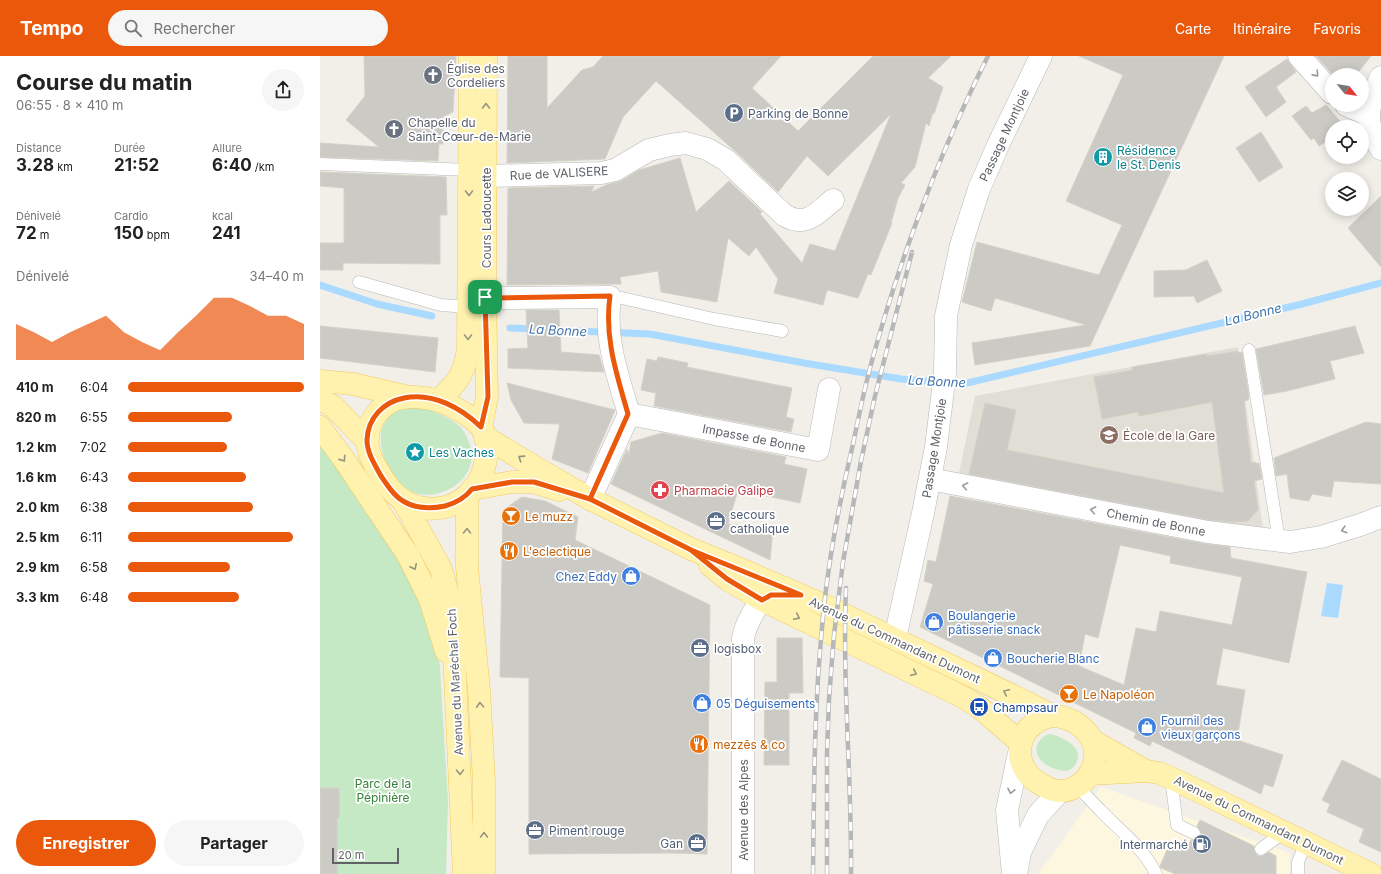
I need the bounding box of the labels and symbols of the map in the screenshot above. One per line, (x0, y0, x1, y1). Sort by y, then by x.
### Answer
place label: Église des Cordeliers (447, 61, 505, 90)
church icon: Église des Cordeliers (422, 64, 444, 86)
north arrow (1325, 68, 1369, 112)
one-way arrow (1311, 70, 1318, 77)
street label: Passage Montjoie (976, 86, 1032, 184)
parking icon: Parking de Bonne (723, 102, 745, 124)
one-way arrow (482, 103, 490, 109)
place label: Parking de Bonne (748, 106, 848, 121)
place label: Chapelle du Saint-Cœur-de-Marie (408, 115, 531, 144)
church icon: Chapelle du Saint-Cœur-de-Marie (383, 118, 405, 140)
place label: Résidence le St. Denis (1117, 143, 1181, 172)
building icon: Résidence le St. Denis (1092, 146, 1114, 168)
street label: Rue de VALISERE (509, 163, 609, 183)
street label: Cours Ladoucette (479, 168, 494, 268)
one-way arrow (465, 190, 473, 196)
pin (468, 280, 502, 314)
water label: La Bonne (1223, 299, 1283, 329)
water label: La Bonne (529, 320, 587, 340)
one-way arrow (464, 334, 472, 340)
water label: La Bonne (908, 371, 966, 391)
street label: Passage Montjoie (919, 397, 949, 499)
street label: Impasse de Bonne (701, 421, 807, 455)
school or university icon: École de la Gare (1098, 424, 1120, 446)
place label: École de la Gare (1123, 428, 1215, 443)
place icon: Les Vaches (404, 441, 426, 463)
place label: Les Vaches (429, 445, 494, 460)
one-way arrow (338, 454, 345, 461)
one-way arrow (518, 455, 525, 463)
pharmacy icon: Pharmacie Galipe (649, 479, 671, 501)
one-way arrow (962, 482, 968, 491)
place label: Pharmacie Galipe (674, 483, 773, 498)
bar icon: Le muzz (500, 505, 522, 527)
street label: Chemin de Bonne (1105, 505, 1207, 539)
one-way arrow (1090, 506, 1096, 515)
place label: secours catholique (730, 507, 789, 536)
place label: Le muzz (525, 509, 573, 524)
office icon: secours catholique (705, 510, 727, 532)
one-way arrow (1341, 525, 1348, 534)
one-way arrow (463, 528, 471, 534)
restaurant icon: L'eclectique (498, 540, 520, 562)
place label: L'eclectique (523, 544, 591, 559)
one-way arrow (410, 563, 417, 570)
shop icon: Chez Eddy (620, 565, 642, 587)
place label: Chez Eddy (556, 569, 617, 584)
street label: Avenue du Commandant Dumont (807, 594, 983, 686)
street label: Avenue du Maréchal Foch (444, 608, 466, 756)
place label: Boulangerie pâtisserie snack (948, 608, 1041, 637)
shop icon: Boulangerie pâtisserie snack (923, 611, 945, 633)
one-way arrow (793, 612, 800, 620)
office icon: logisbox (689, 637, 711, 659)
place label: logisbox (714, 641, 762, 656)
shop icon: Boucherie Blanc (982, 647, 1004, 669)
place label: Boucherie Blanc (1007, 651, 1100, 666)
one-way arrow (910, 668, 918, 676)
bar icon: Le Napoléon (1058, 683, 1080, 705)
place label: Le Napoléon (1083, 687, 1155, 702)
one-way arrow (1002, 689, 1010, 697)
shop icon: 05 Déguisements (691, 692, 713, 714)
place label: 05 Déguisements (716, 696, 815, 711)
bus stop icon: Champsaur (968, 696, 990, 718)
place label: Champsaur (993, 700, 1059, 715)
one-way arrow (476, 702, 484, 708)
place label: Fournil des vieux garçons (1161, 713, 1241, 742)
shop icon: Fournil des vieux garçons (1136, 716, 1158, 738)
restaurant icon: mezzēs & co (688, 733, 710, 755)
place label: mezzēs & co (713, 737, 785, 752)
street label: Avenue des Alpes (736, 759, 751, 861)
one-way arrow (456, 769, 464, 775)
street label: Avenue du Commandant Dumont (1172, 772, 1346, 868)
park label: Parc de la Pépinière (355, 776, 411, 805)
one-way arrow (1008, 788, 1016, 795)
office icon: Piment rouge (524, 819, 546, 841)
place label: Piment rouge (549, 823, 624, 838)
one-way arrow (480, 832, 488, 838)
office icon: Gan (686, 832, 708, 854)
fuel station icon: Intermarché (1191, 833, 1213, 855)
place label: Gan (660, 836, 683, 851)
place label: Intermarché (1120, 837, 1188, 852)
scale bar (332, 846, 399, 865)

